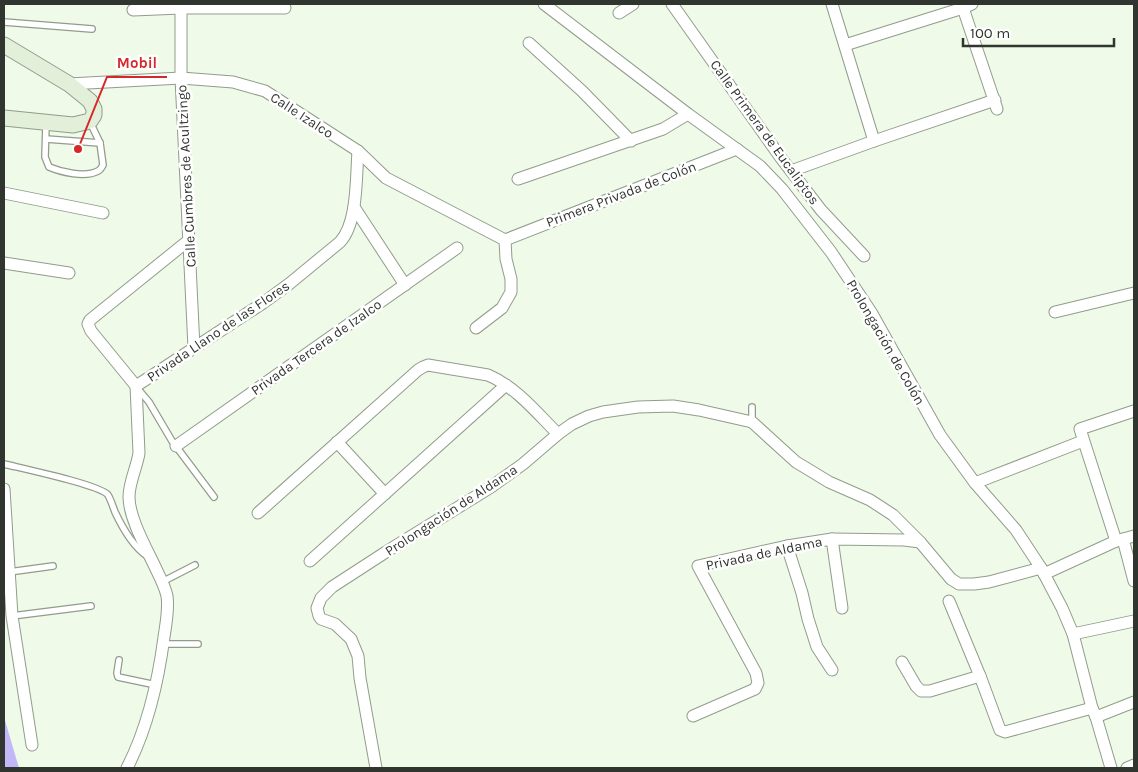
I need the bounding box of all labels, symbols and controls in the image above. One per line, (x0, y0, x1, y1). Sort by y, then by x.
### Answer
scale bar (963, 15, 1114, 47)
text: 100 m (970, 24, 1010, 42)
callout: Mobil (107, 47, 167, 77)
text: Mobil (117, 54, 157, 72)
street label: Calle Primera de Eucaliptos (706, 57, 823, 208)
street label: Calle Cumbres de Acultzingo (173, 84, 200, 268)
street label: Calle Izalco (267, 89, 336, 142)
street label: Primera Privada de Colón (544, 158, 699, 231)
street label: Privada Llano de las Flores (144, 277, 293, 386)
street label: Prolongación de Colón (843, 277, 928, 408)
street label: Privada Tercera de Izalco (248, 296, 385, 399)
street label: Prolongación de Aldama (382, 461, 521, 560)
street label: Privada de Aldama (704, 533, 824, 574)

